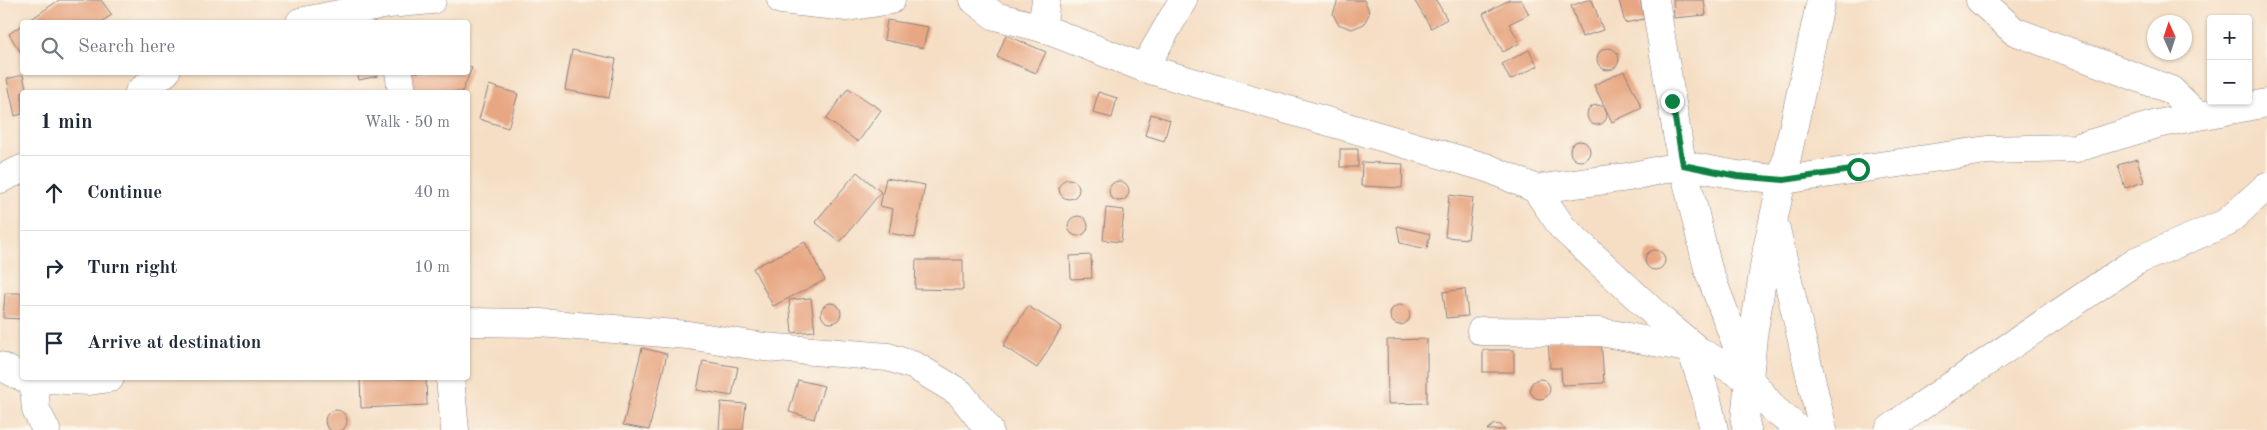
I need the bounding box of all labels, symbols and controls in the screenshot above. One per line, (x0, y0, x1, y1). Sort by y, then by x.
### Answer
north arrow (2147, 15, 2192, 60)
map controls (2207, 15, 2252, 105)
button: + (2207, 15, 2252, 60)
search box (20, 20, 470, 75)
icon: search (38, 34, 66, 62)
text: Search here (78, 38, 175, 57)
button: − (2207, 60, 2252, 105)
route end (1661, 90, 1684, 113)
text: 1 min (40, 112, 93, 133)
text: Walk · 50 m (364, 115, 450, 131)
route start (1847, 158, 1870, 181)
icon: ahead (40, 179, 68, 207)
text: Continue (87, 184, 162, 203)
text: 40 m (414, 185, 450, 201)
icon: right (40, 254, 68, 282)
text: Turn right (87, 259, 177, 278)
text: 10 m (414, 260, 450, 276)
icon: arrive (40, 329, 68, 357)
text: Arrive at destination (87, 334, 261, 353)

